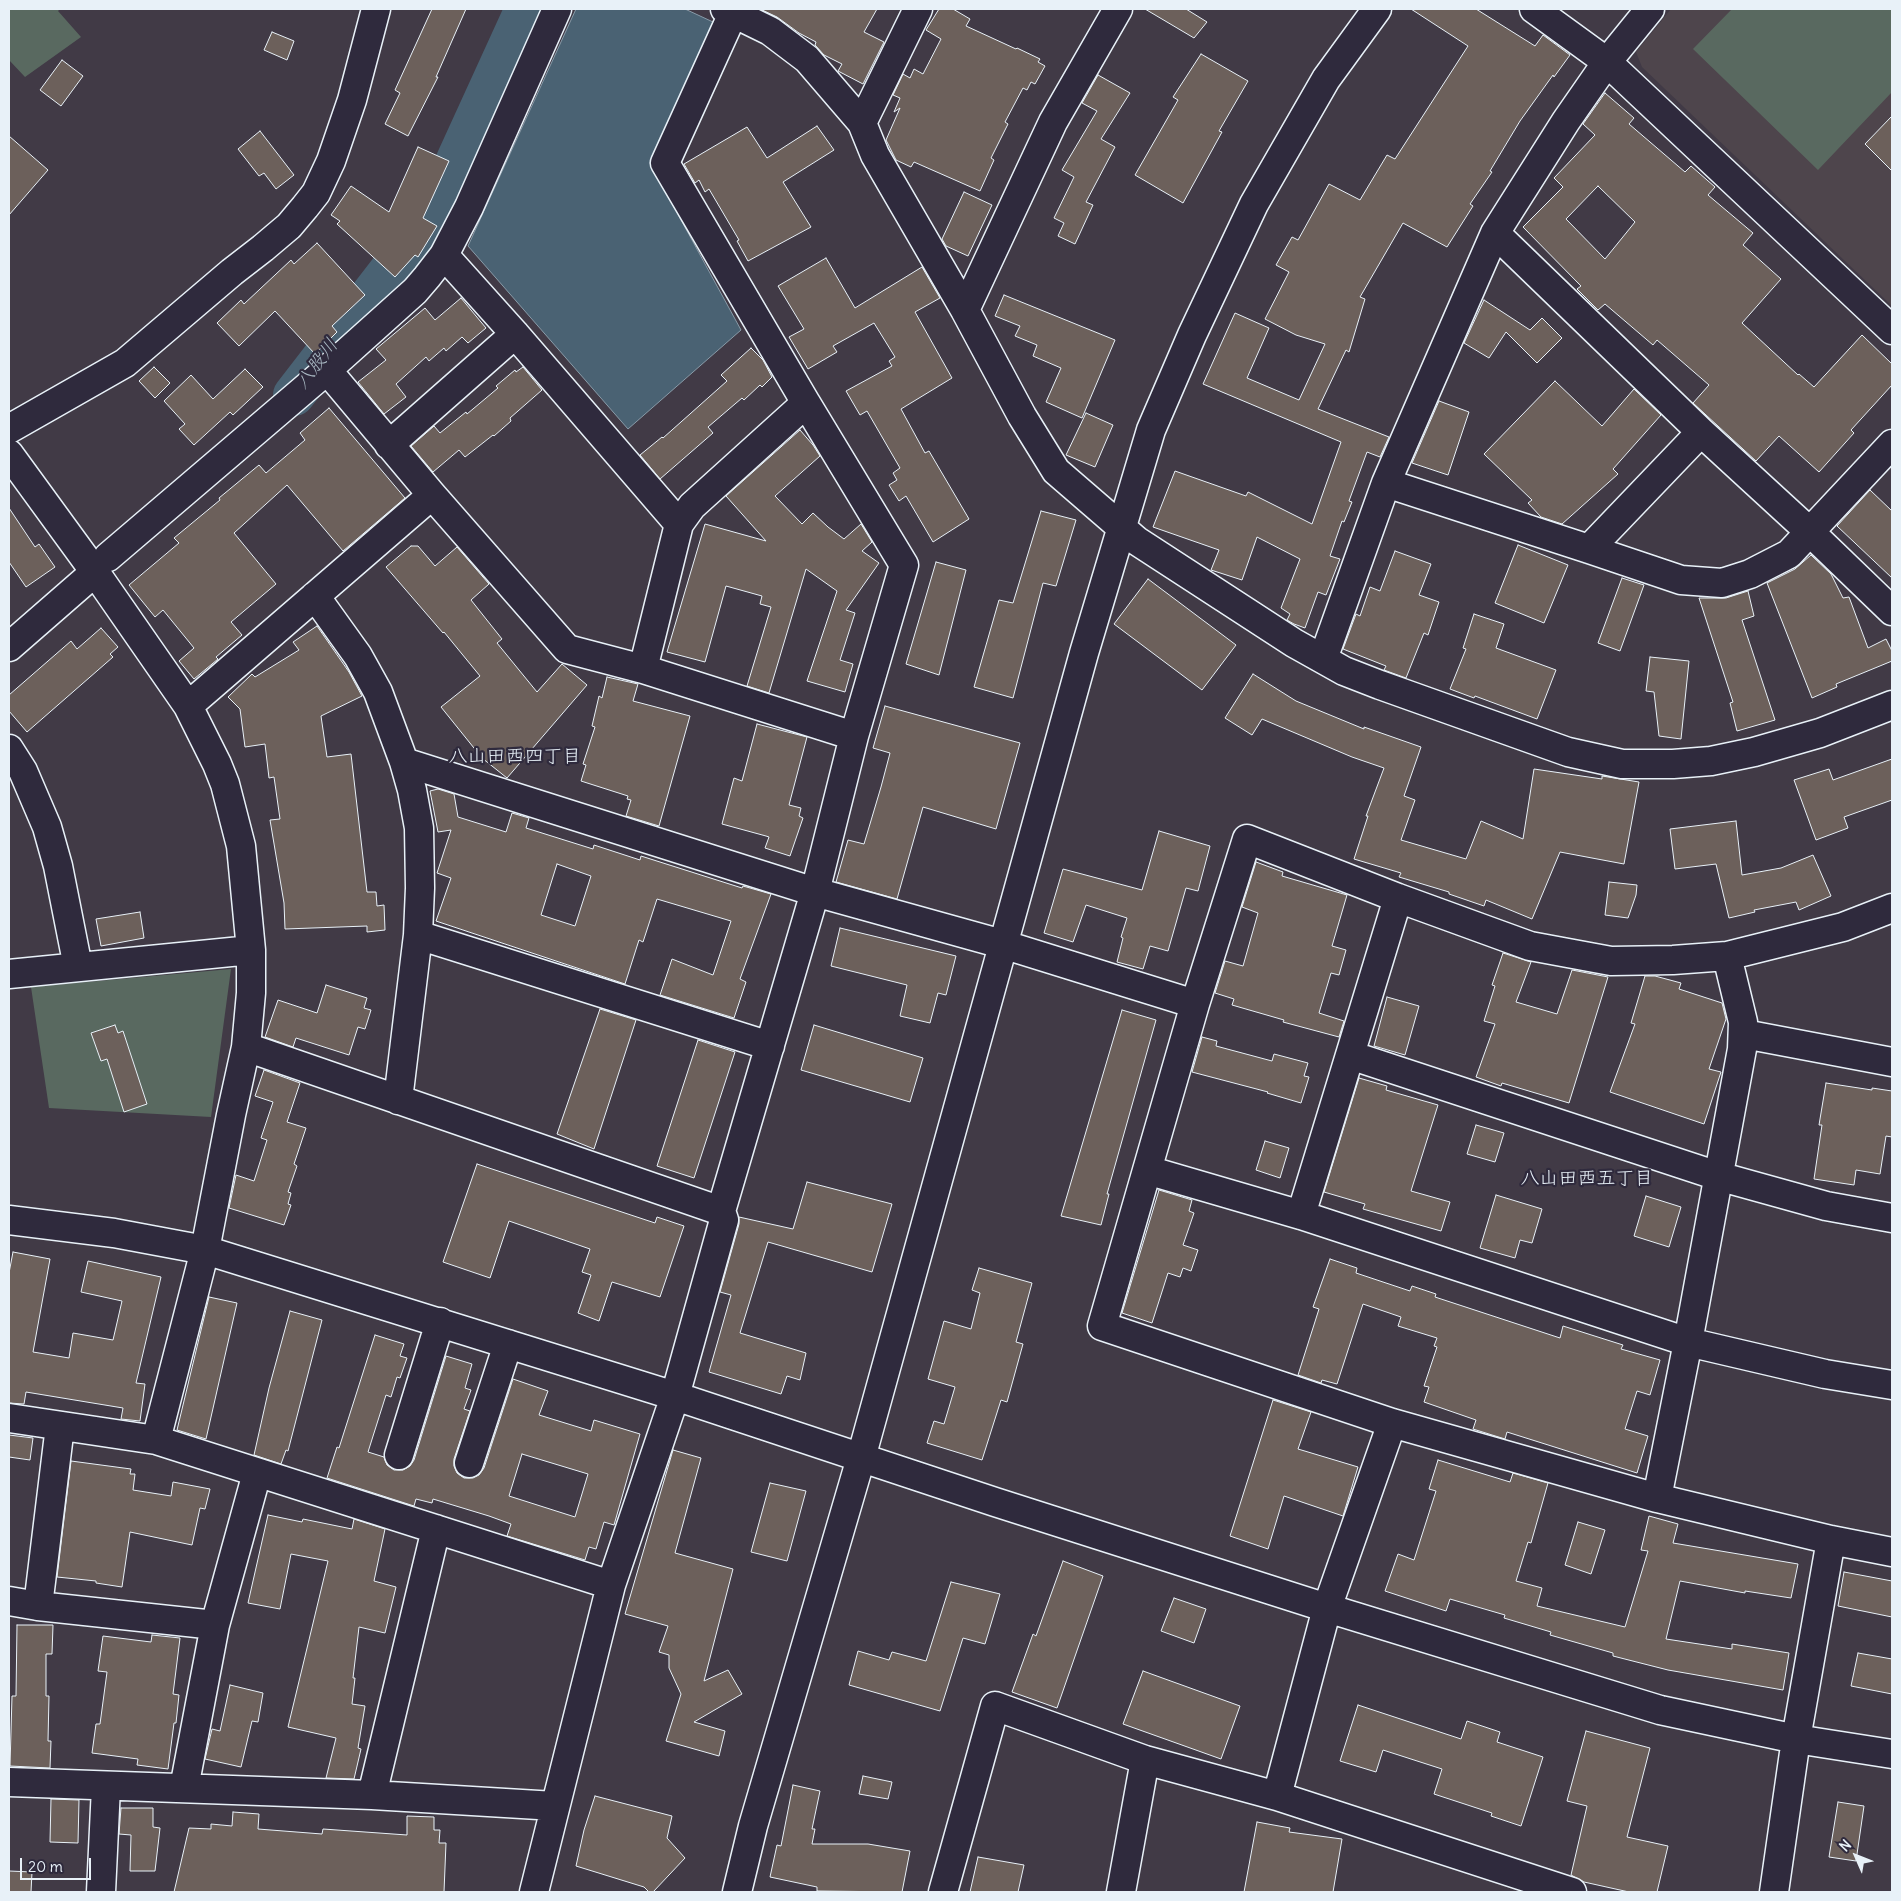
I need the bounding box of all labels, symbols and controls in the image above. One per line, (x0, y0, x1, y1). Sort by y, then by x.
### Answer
water label: 八股川 (291, 334, 343, 394)
district label: 八山田西四丁目 (449, 746, 581, 768)
district label: 八山田西五丁目 (1521, 1168, 1653, 1190)
north arrow (1831, 1831, 1881, 1881)
text: N (1835, 1836, 1855, 1855)
scale bar (22, 1848, 94, 1880)
text: 20 m (28, 1857, 63, 1876)

